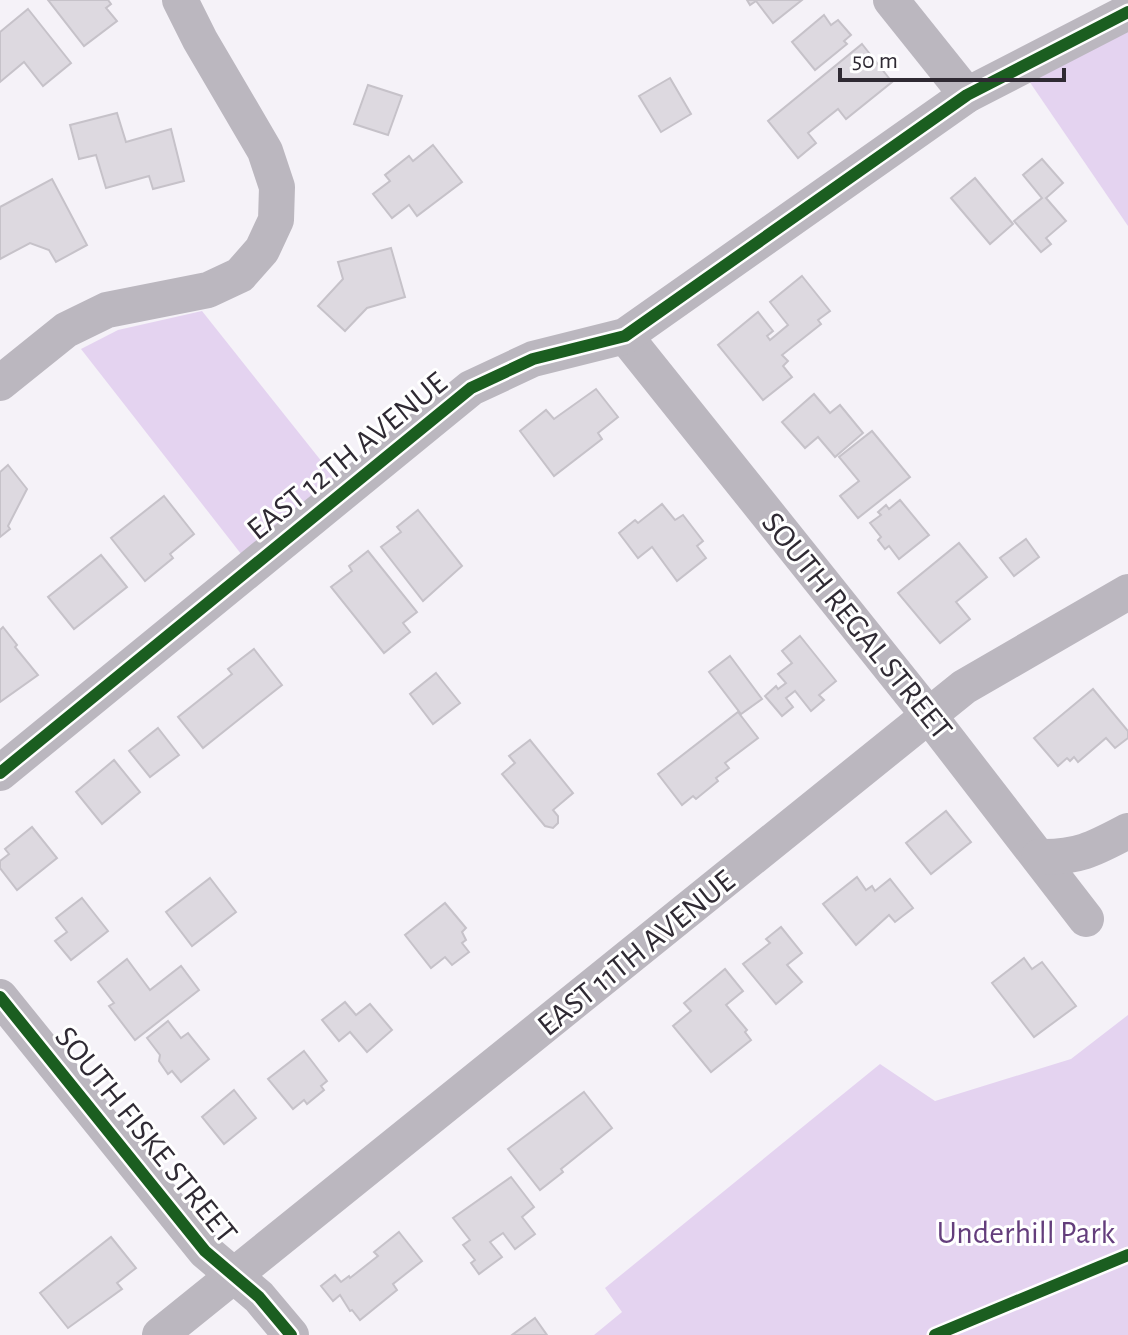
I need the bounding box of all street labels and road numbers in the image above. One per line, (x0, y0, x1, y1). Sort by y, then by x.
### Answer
street label: EAST 12TH AVENUE (241, 366, 453, 546)
street label: SOUTH REGAL STREET (756, 506, 958, 746)
street label: EAST 11TH AVENUE (532, 864, 740, 1042)
street label: SOUTH FISKE STREET (49, 1021, 243, 1250)

